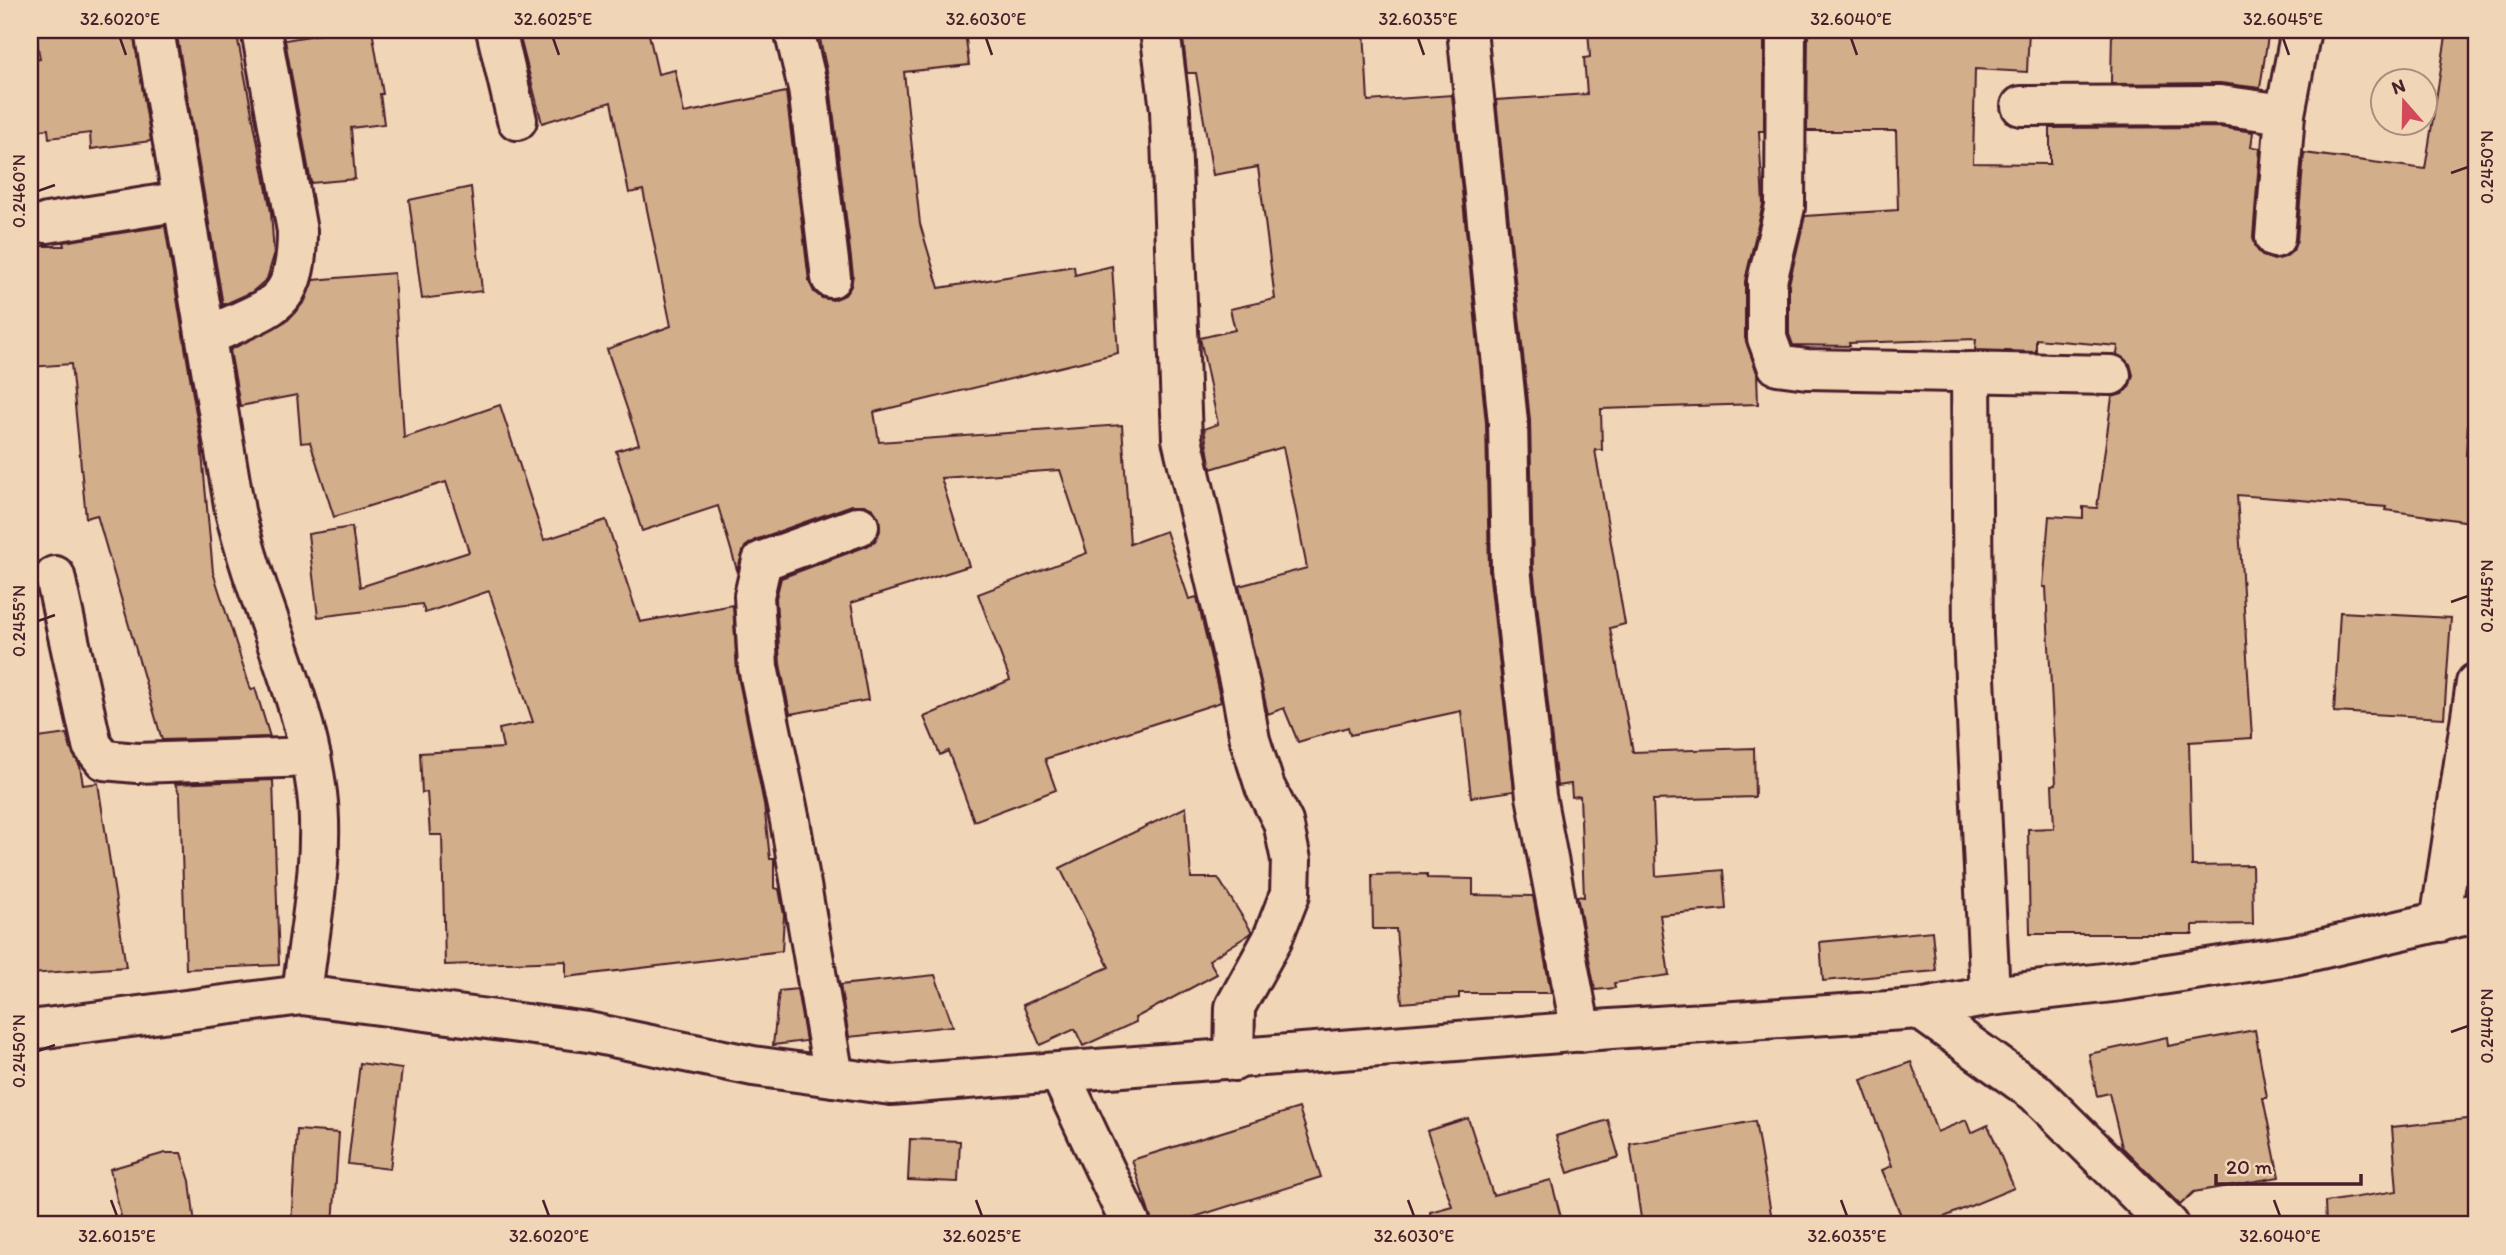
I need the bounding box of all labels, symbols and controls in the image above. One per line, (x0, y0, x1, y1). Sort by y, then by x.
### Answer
text: 32.6020°E (80, 8, 160, 30)
text: 32.6025°E (514, 8, 592, 30)
text: 32.6030°E (946, 8, 1026, 30)
text: 32.6035°E (1379, 8, 1457, 30)
text: 32.6040°E (1810, 8, 1892, 30)
text: 32.6045°E (2243, 8, 2323, 30)
north arrow (2370, 66, 2440, 136)
text: N (2388, 73, 2408, 99)
text: 0.2450°N (2476, 130, 2498, 204)
text: 0.2460°N (8, 154, 30, 228)
text: 0.2445°N (2476, 559, 2498, 633)
text: 0.2455°N (8, 585, 30, 657)
text: 0.2440°N (2476, 988, 2498, 1064)
text: 0.2450°N (8, 1014, 30, 1088)
scale bar (2216, 1143, 2361, 1187)
text: 20 m (2226, 1154, 2273, 1179)
text: 32.6015°E (78, 1225, 156, 1247)
text: 32.6020°E (509, 1225, 589, 1247)
text: 32.6025°E (943, 1225, 1021, 1247)
text: 32.6030°E (1374, 1225, 1454, 1247)
text: 32.6035°E (1808, 1225, 1886, 1247)
text: 32.6040°E (2239, 1225, 2321, 1247)

